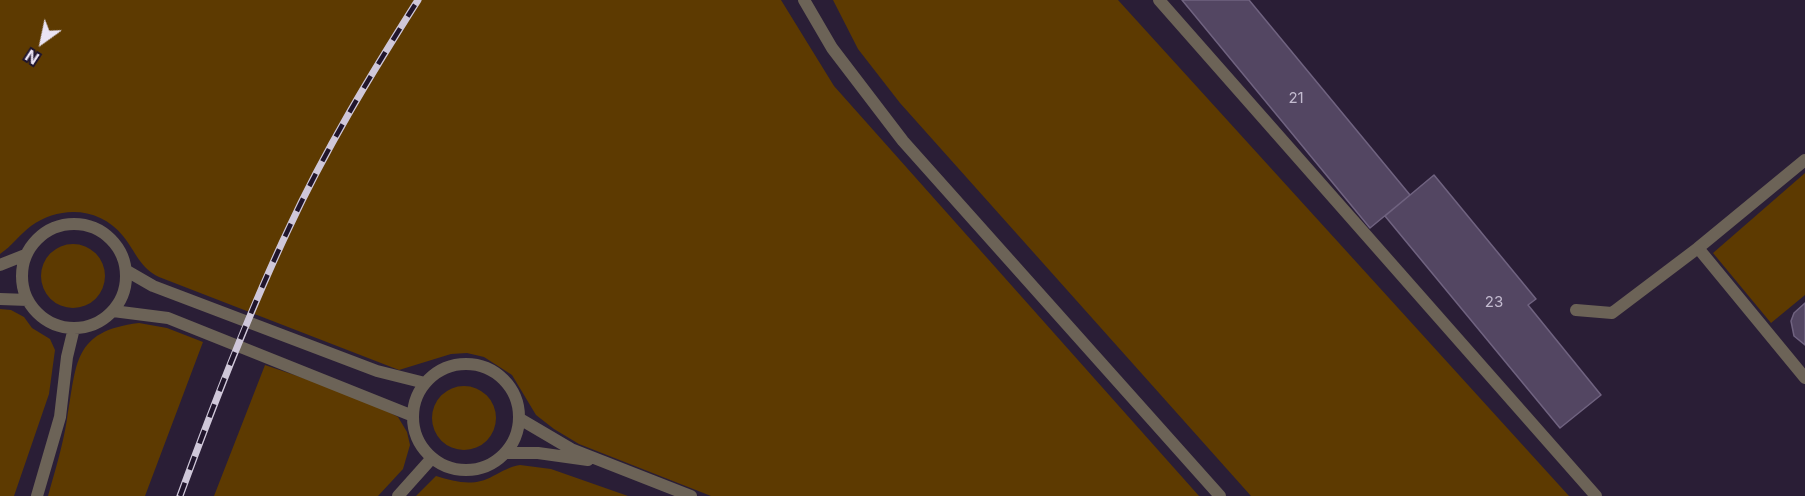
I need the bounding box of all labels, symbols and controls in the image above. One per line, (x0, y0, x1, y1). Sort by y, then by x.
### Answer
north arrow (12, 12, 72, 72)
text: N (22, 45, 43, 69)
house number: 21 (1288, 89, 1304, 107)
house number: 23 (1485, 293, 1503, 311)

